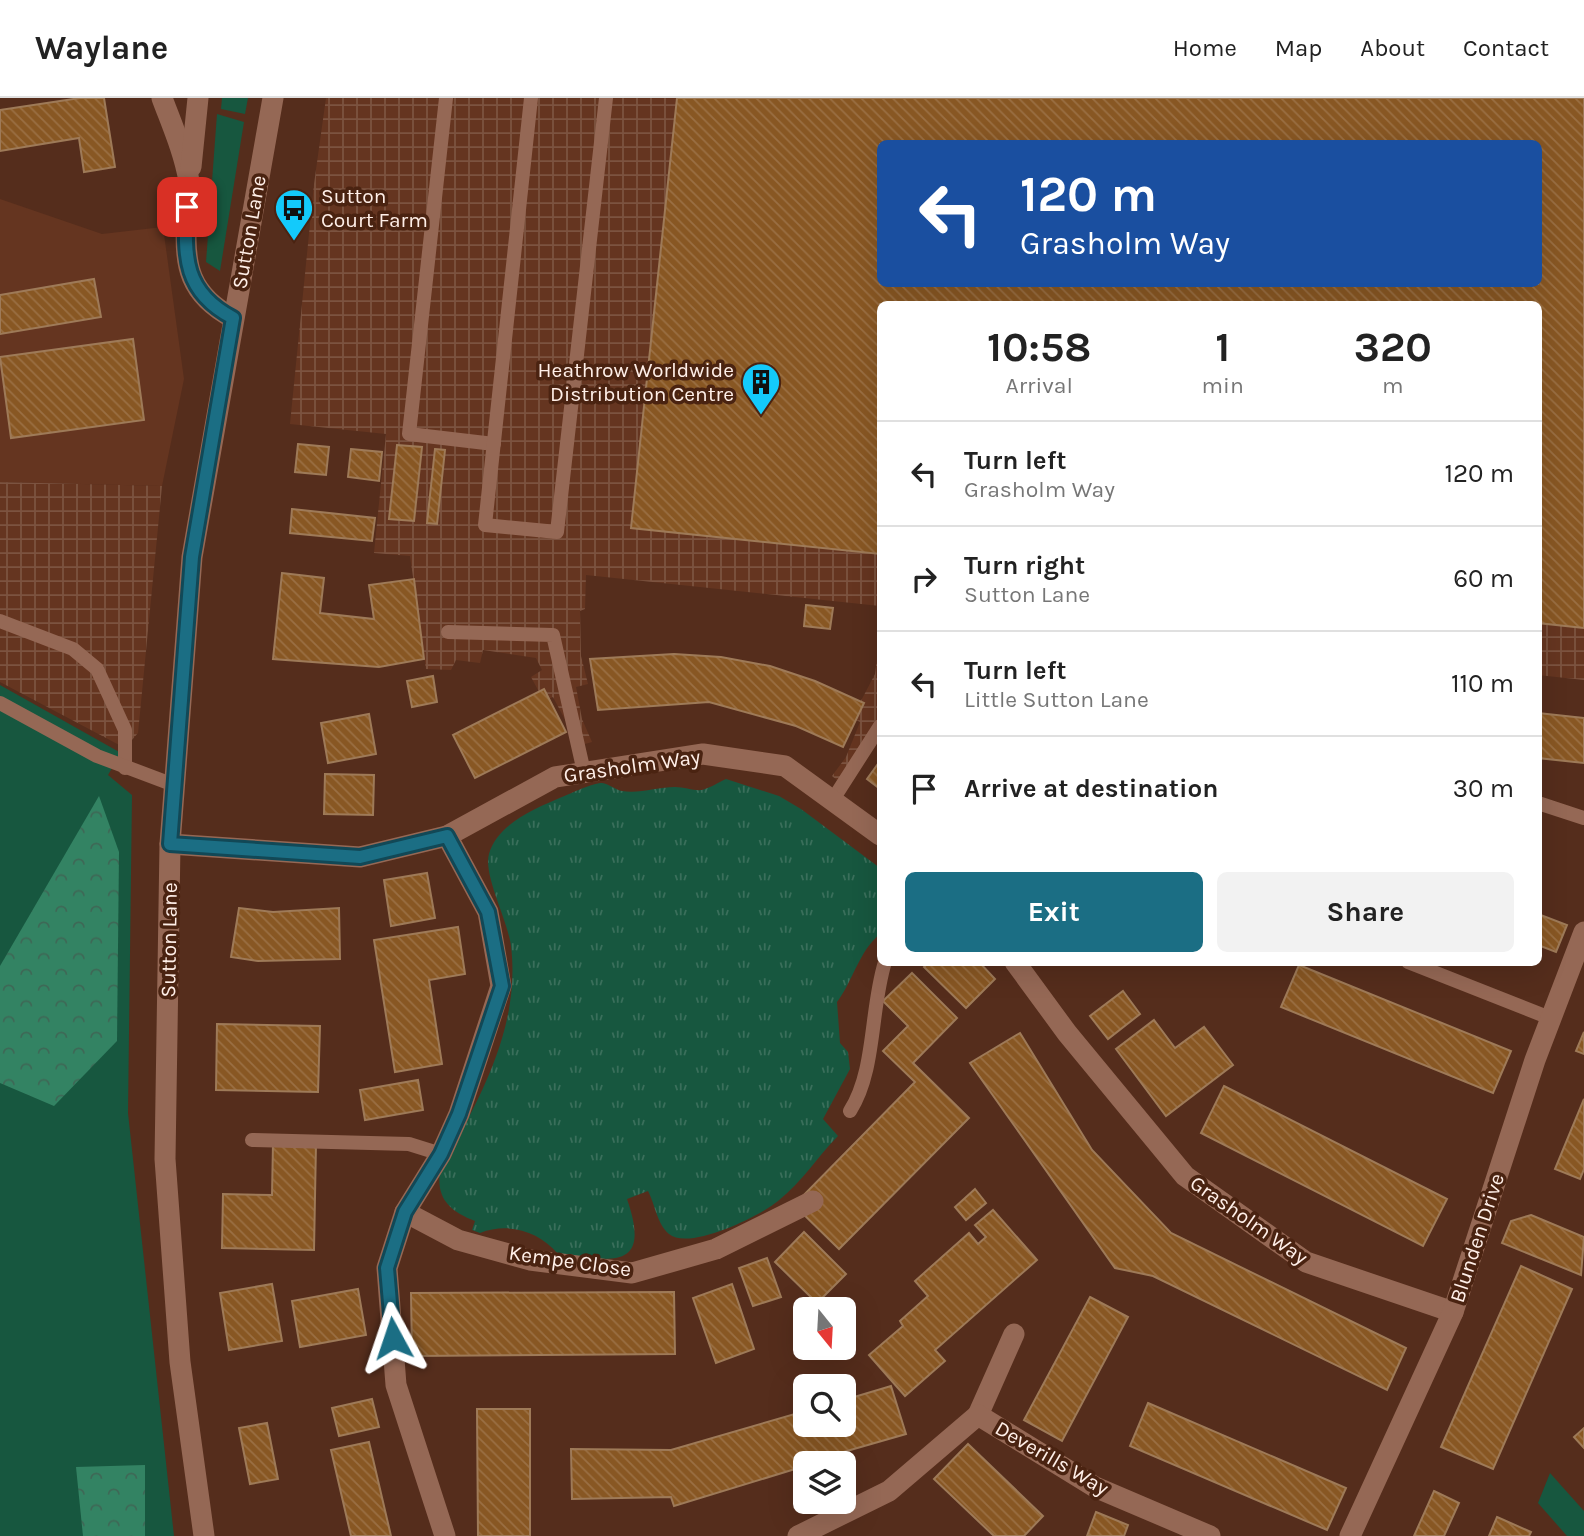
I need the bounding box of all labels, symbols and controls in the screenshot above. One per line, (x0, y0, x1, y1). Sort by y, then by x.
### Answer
text: Waylane (35, 29, 168, 67)
text: Home (1173, 34, 1237, 62)
text: Map (1275, 34, 1322, 62)
text: About (1360, 34, 1425, 62)
text: Contact (1463, 34, 1549, 62)
text: 120 m (1020, 166, 1157, 223)
icon: left (905, 168, 996, 259)
street label: Sutton Lane (227, 173, 271, 291)
pin (157, 177, 217, 237)
place label: Sutton Court Farm (321, 184, 428, 232)
bus stop icon: Sutton Court Farm (273, 187, 315, 242)
icon: arrive (168, 188, 206, 226)
text: Grasholm Way (1020, 225, 1230, 262)
text: 10:58 (987, 322, 1092, 372)
text: 1 (1215, 322, 1230, 372)
text: 320 (1354, 322, 1432, 372)
place label: Heathrow Worldwide Distribution Centre (538, 358, 734, 406)
building icon: Heathrow Worldwide Distribution Centre (740, 361, 782, 416)
text: Arrival (1006, 372, 1073, 399)
text: min (1202, 372, 1244, 399)
text: m (1382, 372, 1404, 399)
text: Turn left (964, 445, 1066, 476)
icon: left (905, 455, 943, 493)
text: 120 m (1444, 458, 1514, 489)
text: Grasholm Way (964, 476, 1115, 503)
text: Turn right (964, 550, 1085, 581)
icon: right (905, 560, 943, 598)
text: 60 m (1453, 563, 1514, 594)
text: Sutton Lane (964, 581, 1090, 608)
text: Turn left (964, 655, 1066, 686)
icon: left (905, 665, 943, 703)
text: 110 m (1451, 668, 1514, 699)
text: Little Sutton Lane (964, 686, 1149, 713)
street label: Grasholm Way (562, 744, 702, 787)
icon: arrive (905, 770, 943, 808)
text: Arrive at destination (964, 773, 1218, 804)
text: 30 m (1453, 773, 1514, 804)
button: Exit (905, 872, 1203, 952)
button: Share (1217, 872, 1514, 952)
street label: Sutton Lane (156, 882, 182, 998)
street label: Blunden Drive (1445, 1170, 1509, 1306)
street label: Grasholm Way (1186, 1171, 1313, 1269)
street label: Kempe Close (507, 1241, 633, 1281)
north arrow (793, 1297, 856, 1360)
map controls (793, 1297, 856, 1514)
position arrow (356, 1301, 430, 1375)
button: search (793, 1374, 856, 1437)
street label: Deverills Way (991, 1416, 1113, 1500)
button: layers (793, 1451, 856, 1514)

